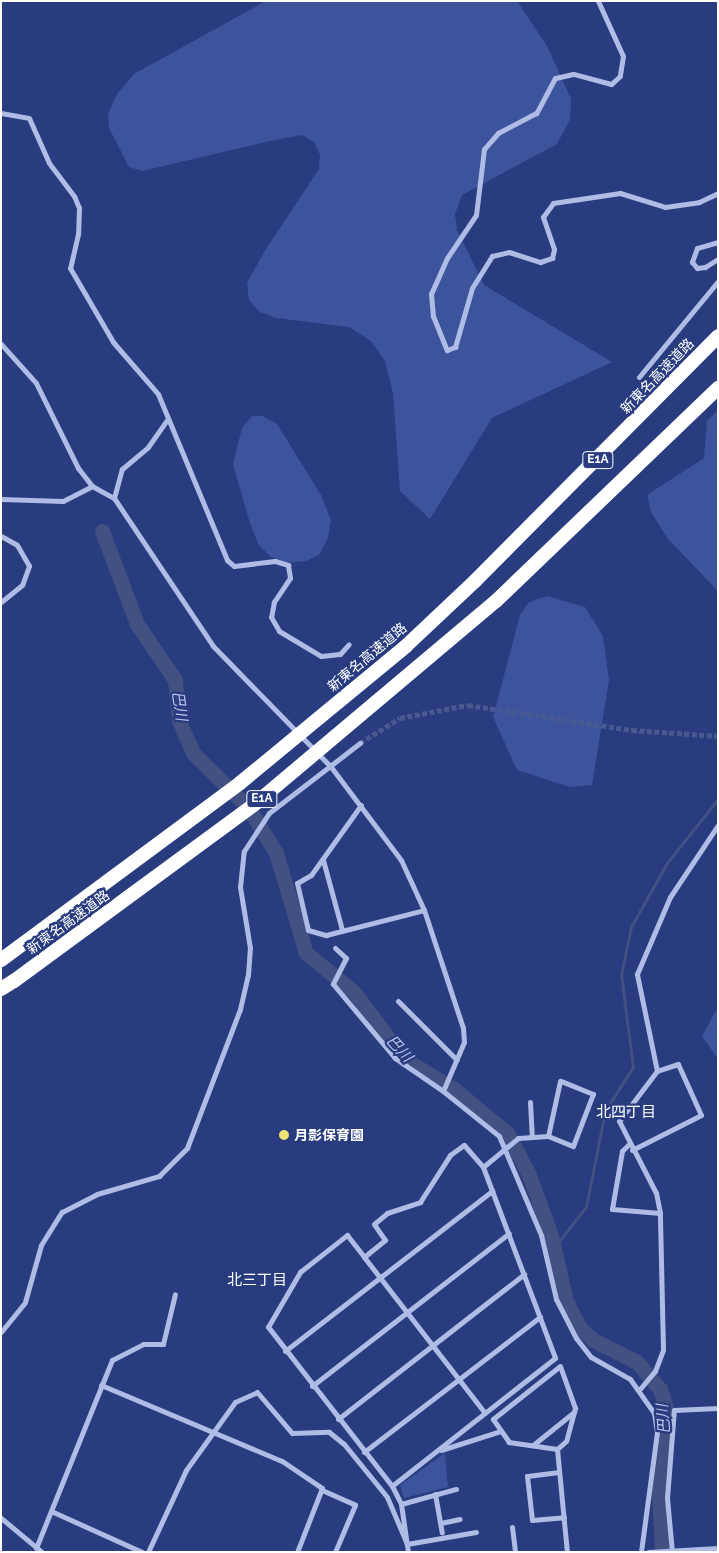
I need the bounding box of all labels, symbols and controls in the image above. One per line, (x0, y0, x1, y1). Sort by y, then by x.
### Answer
street label: 新東名高速道路 (617, 335, 697, 417)
road number: E1A (582, 450, 614, 470)
street label: 新東名高速道路 (324, 619, 410, 695)
water label: 巴川 (168, 690, 190, 722)
road number: E1A (246, 790, 278, 809)
street label: 新東名高速道路 (23, 886, 113, 958)
water label: 巴川 (382, 1032, 416, 1066)
district label: 北四丁目 (596, 1104, 656, 1122)
place label: 月影保育園 (294, 1127, 364, 1143)
marker: 月影保育園 (278, 1129, 290, 1141)
district label: 北三丁目 (227, 1272, 287, 1290)
water label: 巴川 (654, 1403, 674, 1435)

